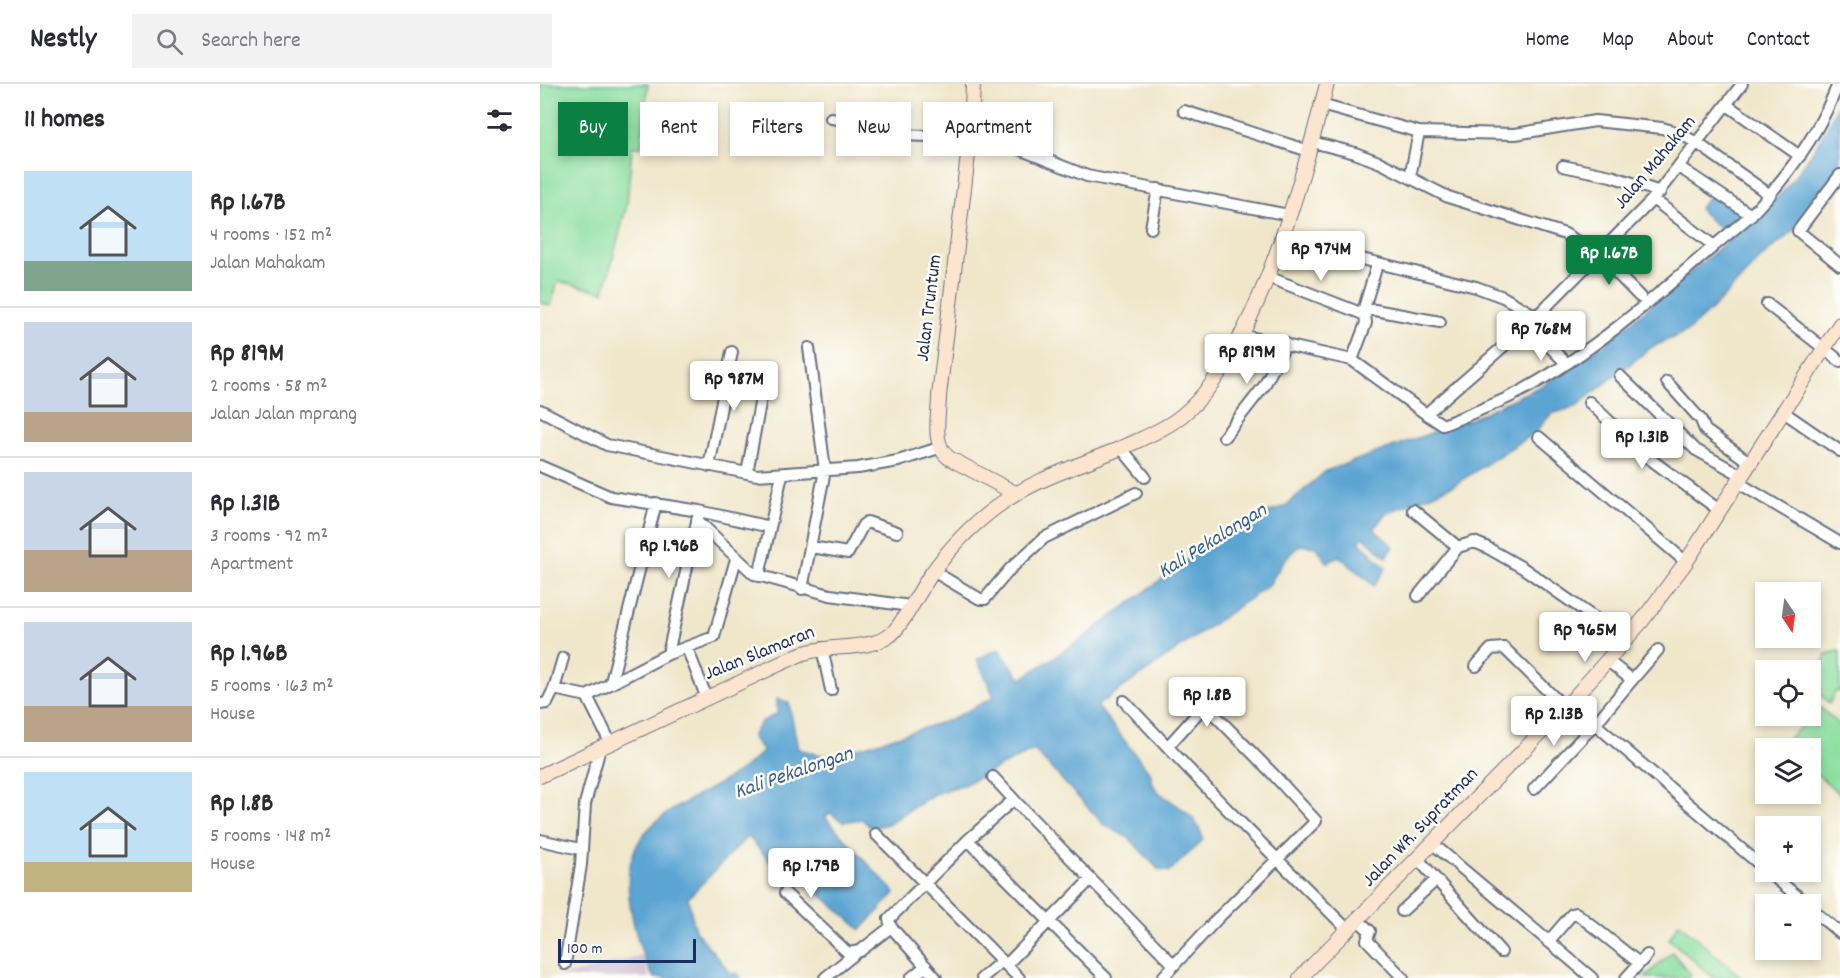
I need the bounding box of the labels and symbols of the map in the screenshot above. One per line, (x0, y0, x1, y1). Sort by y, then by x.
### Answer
street label: Jalan Mahakam (1608, 110, 1704, 216)
pin: Rp 974M (1266, 231, 1376, 282)
pin: Rp 1.67B (1547, 235, 1671, 286)
street label: Jalan Truntum (910, 253, 950, 363)
pin: Rp 768M (1486, 311, 1596, 362)
pin: Rp 819M (1192, 334, 1302, 385)
pin: Rp 987M (679, 361, 789, 412)
pin: Rp 1.31B (1580, 419, 1704, 470)
water label: Kali Pekalongan (1153, 496, 1274, 587)
pin: Rp 1.96B (607, 528, 731, 579)
north arrow (1755, 582, 1821, 648)
pin: Rp 965M (1530, 612, 1640, 663)
street label: Jalan Slamaran (701, 619, 819, 689)
pin: Rp 1.8B (1152, 677, 1262, 728)
pin: Rp 2.13B (1492, 696, 1616, 747)
water label: Kali Pekalongan (731, 739, 858, 808)
street label: Jalan WR. Supratman (1356, 762, 1486, 894)
pin: Rp 1.79B (749, 848, 873, 899)
scale bar (558, 936, 696, 964)

